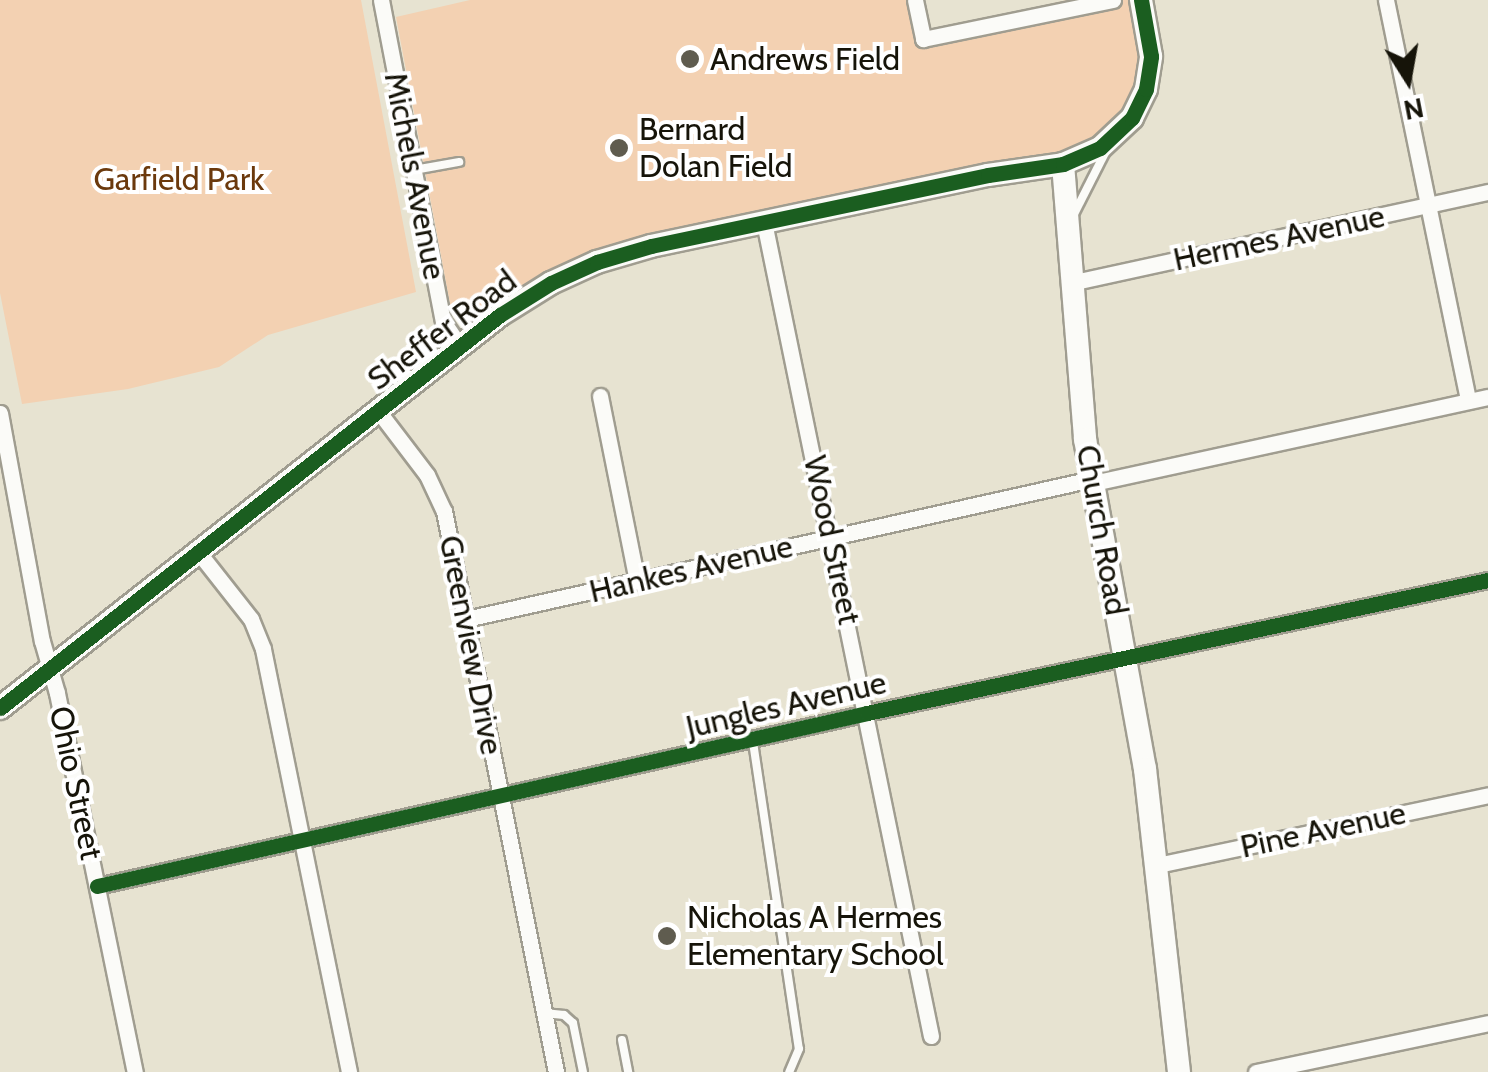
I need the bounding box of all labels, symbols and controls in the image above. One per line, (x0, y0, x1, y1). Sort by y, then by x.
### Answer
north arrow (1358, 30, 1458, 130)
place label: Andrews Field (710, 40, 900, 78)
marker: Andrews Field (679, 48, 701, 70)
street label: Michels Avenue (376, 69, 454, 283)
text: N (1401, 91, 1427, 128)
place label: Bernard Dolan Field (639, 111, 793, 186)
marker: Bernard Dolan Field (608, 137, 630, 159)
park label: Garfield Park (94, 160, 264, 198)
street label: Hermes Avenue (1170, 197, 1388, 279)
street label: Sheffer Road (360, 262, 524, 398)
street label: Church Road (1068, 442, 1136, 618)
street label: Wood Street (795, 452, 869, 628)
street label: Hankes Avenue (586, 527, 796, 611)
street label: Greenview Drive (431, 532, 511, 758)
street label: Jungles Avenue (682, 663, 890, 747)
street label: Ohio Street (41, 703, 111, 863)
street label: Pine Avenue (1237, 794, 1409, 866)
place label: Nicholas A Hermes Elementary School (687, 899, 944, 974)
marker: Nicholas A Hermes Elementary School (656, 925, 678, 947)

